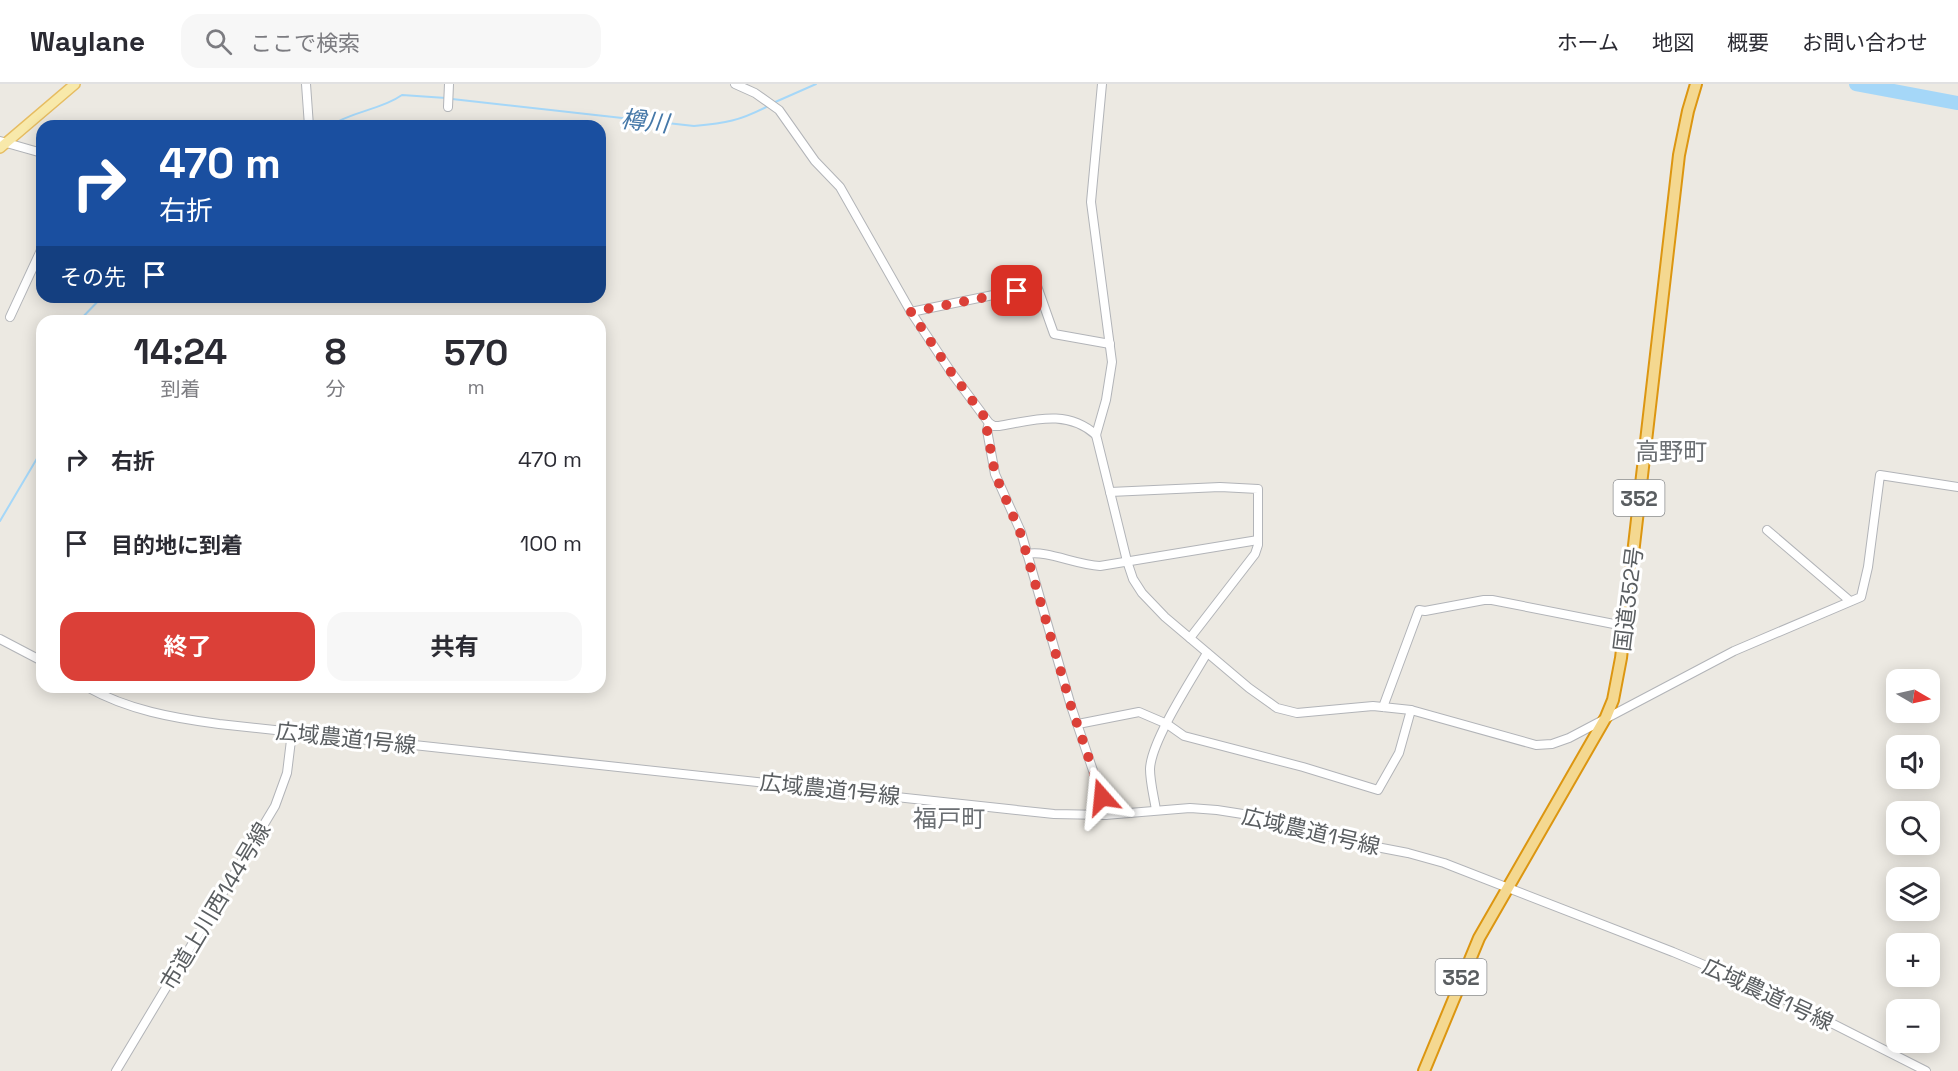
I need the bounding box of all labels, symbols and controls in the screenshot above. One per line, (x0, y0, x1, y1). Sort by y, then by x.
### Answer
search box (181, 14, 601, 68)
text: Waylane (30, 23, 145, 59)
icon: search (202, 25, 235, 58)
text: ここで検索 (250, 29, 360, 57)
text: ホーム (1557, 29, 1619, 56)
text: 地図 (1652, 29, 1694, 56)
text: 概要 (1727, 29, 1769, 56)
text: お問い合わせ (1802, 29, 1928, 56)
water label: 樽川 (620, 103, 673, 139)
text: 470 m (159, 137, 281, 190)
icon: right (60, 144, 138, 222)
text: 右折 (159, 193, 213, 228)
icon: arrive (138, 258, 171, 291)
text: その先 (60, 263, 126, 291)
pin (991, 265, 1042, 316)
icon: arrive (1000, 274, 1033, 307)
text: 14:24 (134, 329, 227, 375)
text: 8 (325, 329, 346, 375)
text: 570 (444, 330, 508, 376)
text: m (468, 374, 485, 400)
text: 到着 (160, 376, 200, 402)
text: 分 (326, 376, 346, 402)
district label: 高野町 (1635, 436, 1707, 467)
icon: right (60, 443, 93, 476)
text: 470 m (518, 445, 582, 473)
text: 右折 (111, 447, 155, 475)
road number: 352 (1614, 480, 1664, 516)
icon: arrive (60, 527, 93, 560)
text: 100 m (520, 529, 582, 557)
text: 目的地に到着 (111, 531, 243, 559)
street label: 国道352号 (1608, 545, 1648, 653)
button: 終了 (60, 612, 315, 681)
button: 共有 (327, 612, 582, 681)
north arrow (1886, 669, 1940, 723)
map controls (1886, 669, 1940, 1053)
street label: 広域農道1号線 (274, 717, 418, 759)
button: sound (1886, 735, 1940, 789)
position arrow (1070, 765, 1134, 829)
street label: 広域農道1号線 (758, 768, 902, 810)
street label: 広域農道1号線 (1239, 801, 1383, 861)
button: search (1886, 801, 1940, 855)
district label: 福戸町 (913, 803, 985, 834)
street label: 市道上川西144号線 (154, 817, 276, 995)
button: layers (1886, 867, 1940, 921)
button: + (1886, 933, 1940, 987)
street label: 広域農道1号線 (1698, 951, 1838, 1037)
road number: 352 (1436, 959, 1486, 995)
button: − (1886, 999, 1940, 1053)

